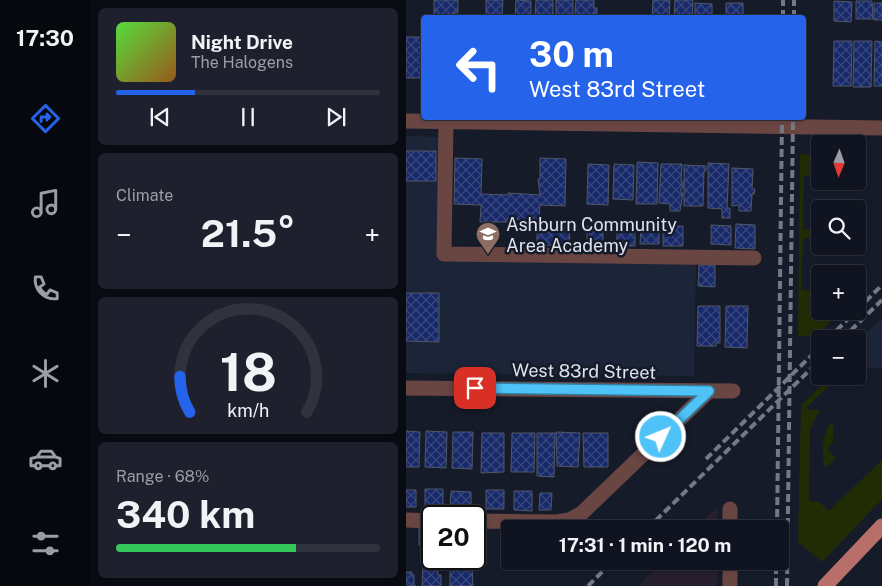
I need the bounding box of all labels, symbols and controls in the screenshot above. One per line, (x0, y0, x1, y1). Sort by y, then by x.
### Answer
text: 17:30 (16, 25, 74, 51)
text: Night Drive (191, 31, 293, 53)
text: 30 m (529, 34, 614, 75)
icon: left (446, 35, 511, 100)
text: The Halogens (191, 53, 293, 72)
text: West 83rd Street (529, 76, 705, 102)
icon: directions (28, 101, 63, 136)
icon: previous (146, 103, 174, 131)
icon: pause (234, 103, 262, 131)
icon: next (322, 103, 350, 131)
north arrow (811, 135, 866, 190)
map controls (811, 135, 866, 385)
icon: music (28, 186, 63, 221)
text: Climate (116, 186, 173, 205)
button: search (811, 200, 866, 255)
text: 21.5° (201, 211, 295, 256)
place label: Ashburn Community Area Academy (506, 214, 677, 256)
text: − (116, 218, 132, 251)
text: + (364, 218, 380, 251)
school or university icon: Ashburn Community Area Academy (475, 221, 501, 255)
button: + (811, 265, 866, 320)
icon: phone (28, 271, 63, 306)
button: − (811, 330, 866, 385)
text: 18 (219, 342, 277, 403)
icon: climate (28, 356, 63, 391)
street label: West 83rd Street (512, 359, 656, 383)
pin (454, 367, 496, 409)
icon: arrive (461, 374, 489, 402)
text: km/h (227, 400, 269, 421)
position arrow (634, 410, 686, 462)
icon: car (28, 441, 63, 476)
text: Range · 68% (116, 467, 209, 486)
text: 340 km (116, 492, 255, 537)
speed limit sign: 20 (421, 505, 486, 570)
icon: filters (28, 526, 63, 561)
text: 17:31 · 1 min · 120 m (559, 534, 731, 556)

